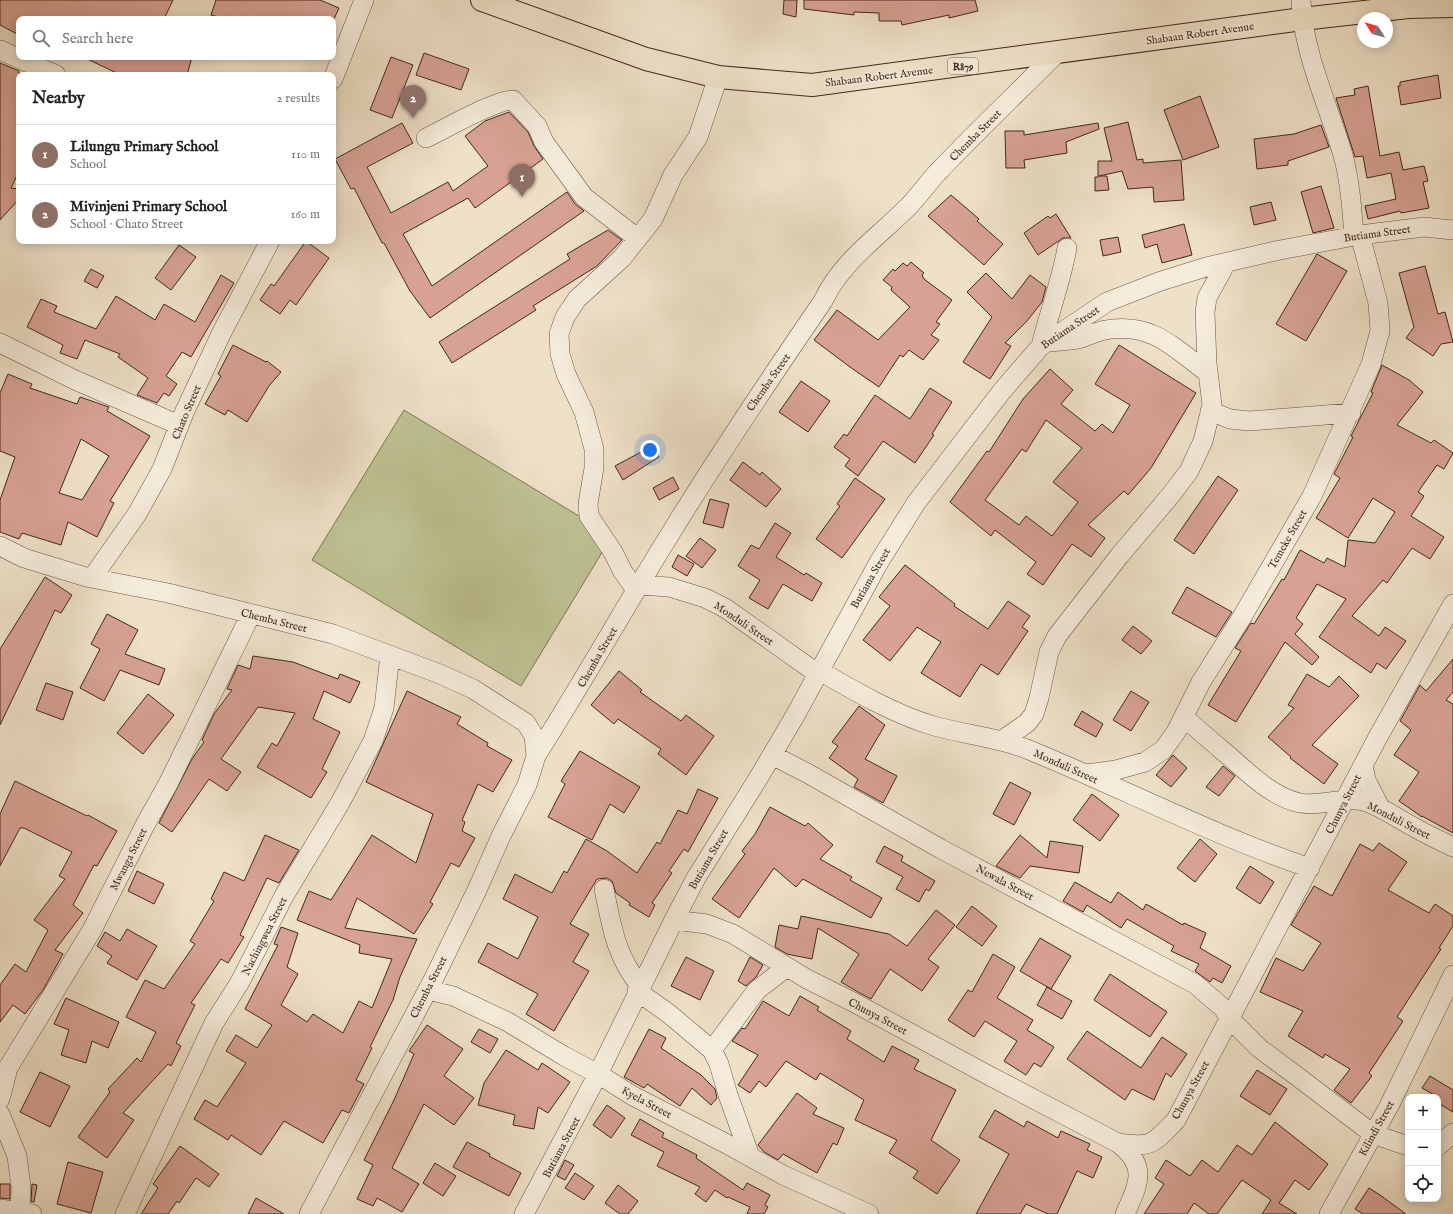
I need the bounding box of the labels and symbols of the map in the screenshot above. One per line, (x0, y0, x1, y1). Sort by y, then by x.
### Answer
north arrow (1357, 12, 1393, 48)
street label: Shabaan Robert Avenue (1145, 19, 1255, 49)
road number: R879 (948, 58, 978, 74)
street label: Shabaan Robert Avenue (824, 63, 934, 91)
pin: 2 (400, 85, 426, 118)
street label: Chemba Street (947, 107, 1005, 165)
pin: 1 (509, 164, 535, 197)
street label: Butiama Street (1343, 222, 1412, 246)
street label: Butiama Street (1039, 303, 1103, 352)
street label: Chemba Street (744, 351, 794, 414)
street label: Chato Street (169, 383, 205, 442)
your location (640, 440, 660, 460)
street label: Temeke Street (1265, 507, 1311, 572)
street label: Butiama Street (848, 546, 894, 611)
street label: Monduli Street (711, 599, 776, 649)
street label: Chemba Street (239, 606, 308, 636)
street label: Chemba Street (575, 625, 621, 690)
street label: Monduli Street (1031, 746, 1100, 787)
street label: Chunya Street (1323, 772, 1365, 837)
street label: Monduli Street (1365, 799, 1433, 843)
street label: Mwanga Street (107, 826, 151, 893)
street label: Butiama Street (686, 827, 732, 892)
street label: Newala Street (973, 862, 1036, 904)
street label: Nachingwea Street (239, 895, 291, 978)
street label: Chemba Street (407, 954, 451, 1021)
street label: Chunya Street (846, 995, 910, 1038)
street label: Chunya Street (1169, 1059, 1213, 1122)
street label: Kyela Street (619, 1084, 674, 1122)
street label: Kilindi Street (1356, 1098, 1398, 1159)
street label: Butiama Street (540, 1114, 584, 1181)

